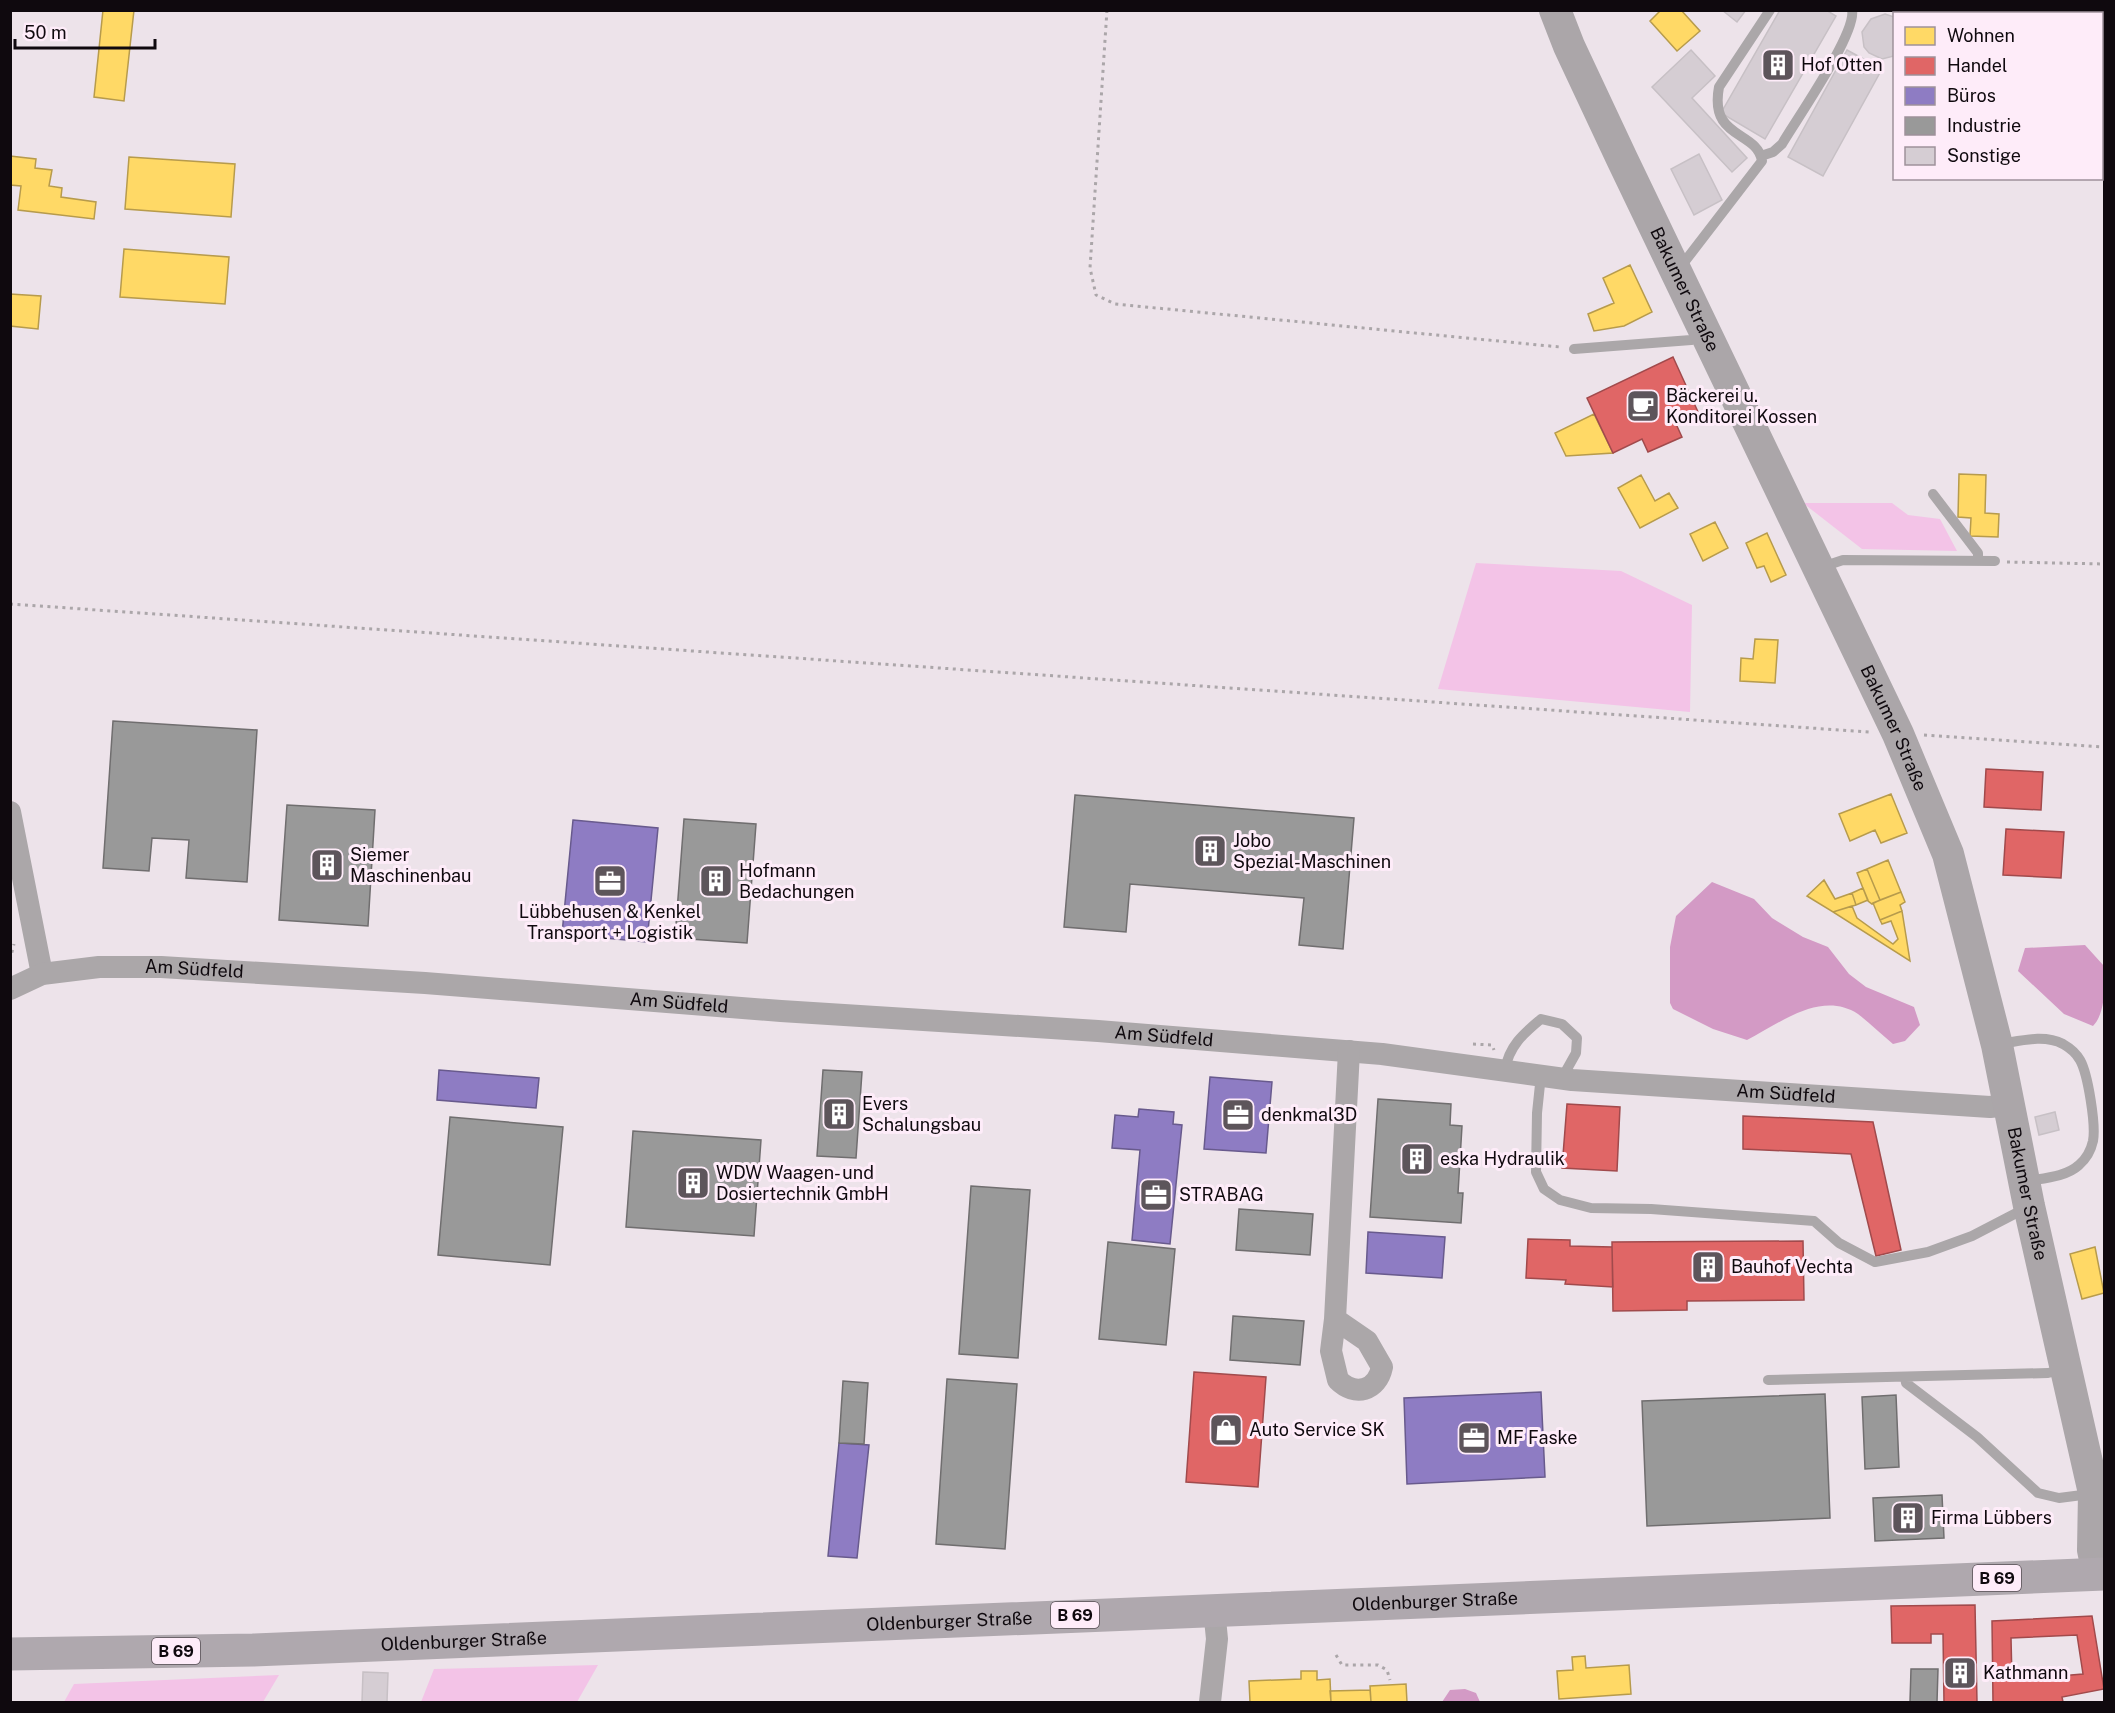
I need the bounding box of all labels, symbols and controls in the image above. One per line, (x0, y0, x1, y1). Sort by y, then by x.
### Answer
scale bar (15, 12, 154, 50)
legend (1893, 12, 2103, 180)
text: 50 m (24, 22, 67, 43)
text: Wohnen (1947, 25, 2015, 46)
building icon: Hof Otten (1760, 47, 1796, 83)
place label: Hof Otten (1801, 54, 1883, 75)
text: Handel (1947, 55, 2007, 76)
text: Büros (1947, 85, 1996, 106)
text: Industrie (1947, 115, 2021, 136)
text: Sonstige (1947, 145, 2021, 166)
street label: Bakumer Straße (1646, 223, 1724, 355)
place label: Bäckerei u. Konditorei Kossen (1666, 385, 1817, 427)
cafe icon: Bäckerei u. Konditorei Kossen (1625, 388, 1661, 424)
street label: Bakumer Straße (1856, 661, 1932, 794)
place label: Jobo Spezial-Maschinen (1233, 830, 1391, 872)
building icon: Jobo Spezial-Maschinen (1192, 833, 1228, 869)
place label: Siemer Maschinenbau (350, 844, 471, 886)
building icon: Siemer Maschinenbau (309, 847, 345, 883)
place label: Hofmann Bedachungen (739, 860, 855, 902)
office icon: Lübbehusen & Kenkel Transport + Logistik (592, 863, 628, 899)
building icon: Hofmann Bedachungen (698, 863, 734, 899)
place label: Lübbehusen & Kenkel Transport + Logistik (519, 901, 701, 943)
street label: Am Südfeld (145, 956, 244, 982)
street label: Am Südfeld (629, 988, 729, 1017)
street label: Am Südfeld (1114, 1021, 1214, 1050)
street label: Am Südfeld (1736, 1080, 1836, 1107)
place label: Evers Schalungsbau (862, 1093, 981, 1135)
building icon: Evers Schalungsbau (821, 1096, 857, 1132)
office icon: denkmal3D (1220, 1097, 1256, 1133)
place label: denkmal3D (1261, 1104, 1357, 1125)
street label: Bakumer Straße (2003, 1125, 2052, 1262)
building icon: eska Hydraulik (1399, 1141, 1435, 1177)
place label: eska Hydraulik (1440, 1148, 1565, 1169)
place label: WDW Waagen- und Dosiertechnik GmbH (716, 1162, 889, 1204)
building icon: WDW Waagen- und Dosiertechnik GmbH (675, 1165, 711, 1201)
office icon: STRABAG (1138, 1177, 1174, 1213)
place label: STRABAG (1179, 1184, 1264, 1205)
building icon: Bauhof Vechta (1690, 1249, 1726, 1285)
place label: Bauhof Vechta (1731, 1256, 1853, 1277)
shop icon: Auto Service SK (1208, 1412, 1244, 1448)
place label: Auto Service SK (1249, 1419, 1385, 1440)
office icon: MF Faske (1456, 1420, 1492, 1456)
place label: MF Faske (1497, 1427, 1577, 1448)
building icon: Firma Lübbers (1890, 1500, 1926, 1536)
place label: Firma Lübbers (1931, 1507, 2052, 1528)
road number: B 69 (1973, 1565, 2021, 1591)
street label: Oldenburger Straße (1351, 1587, 1518, 1615)
road number: B 69 (1051, 1602, 1099, 1628)
street label: Oldenburger Straße (866, 1607, 1033, 1635)
street label: Oldenburger Straße (380, 1627, 547, 1655)
road number: B 69 (152, 1638, 200, 1664)
building icon: Kathmann (1942, 1655, 1978, 1691)
place label: Kathmann (1983, 1662, 2068, 1683)

